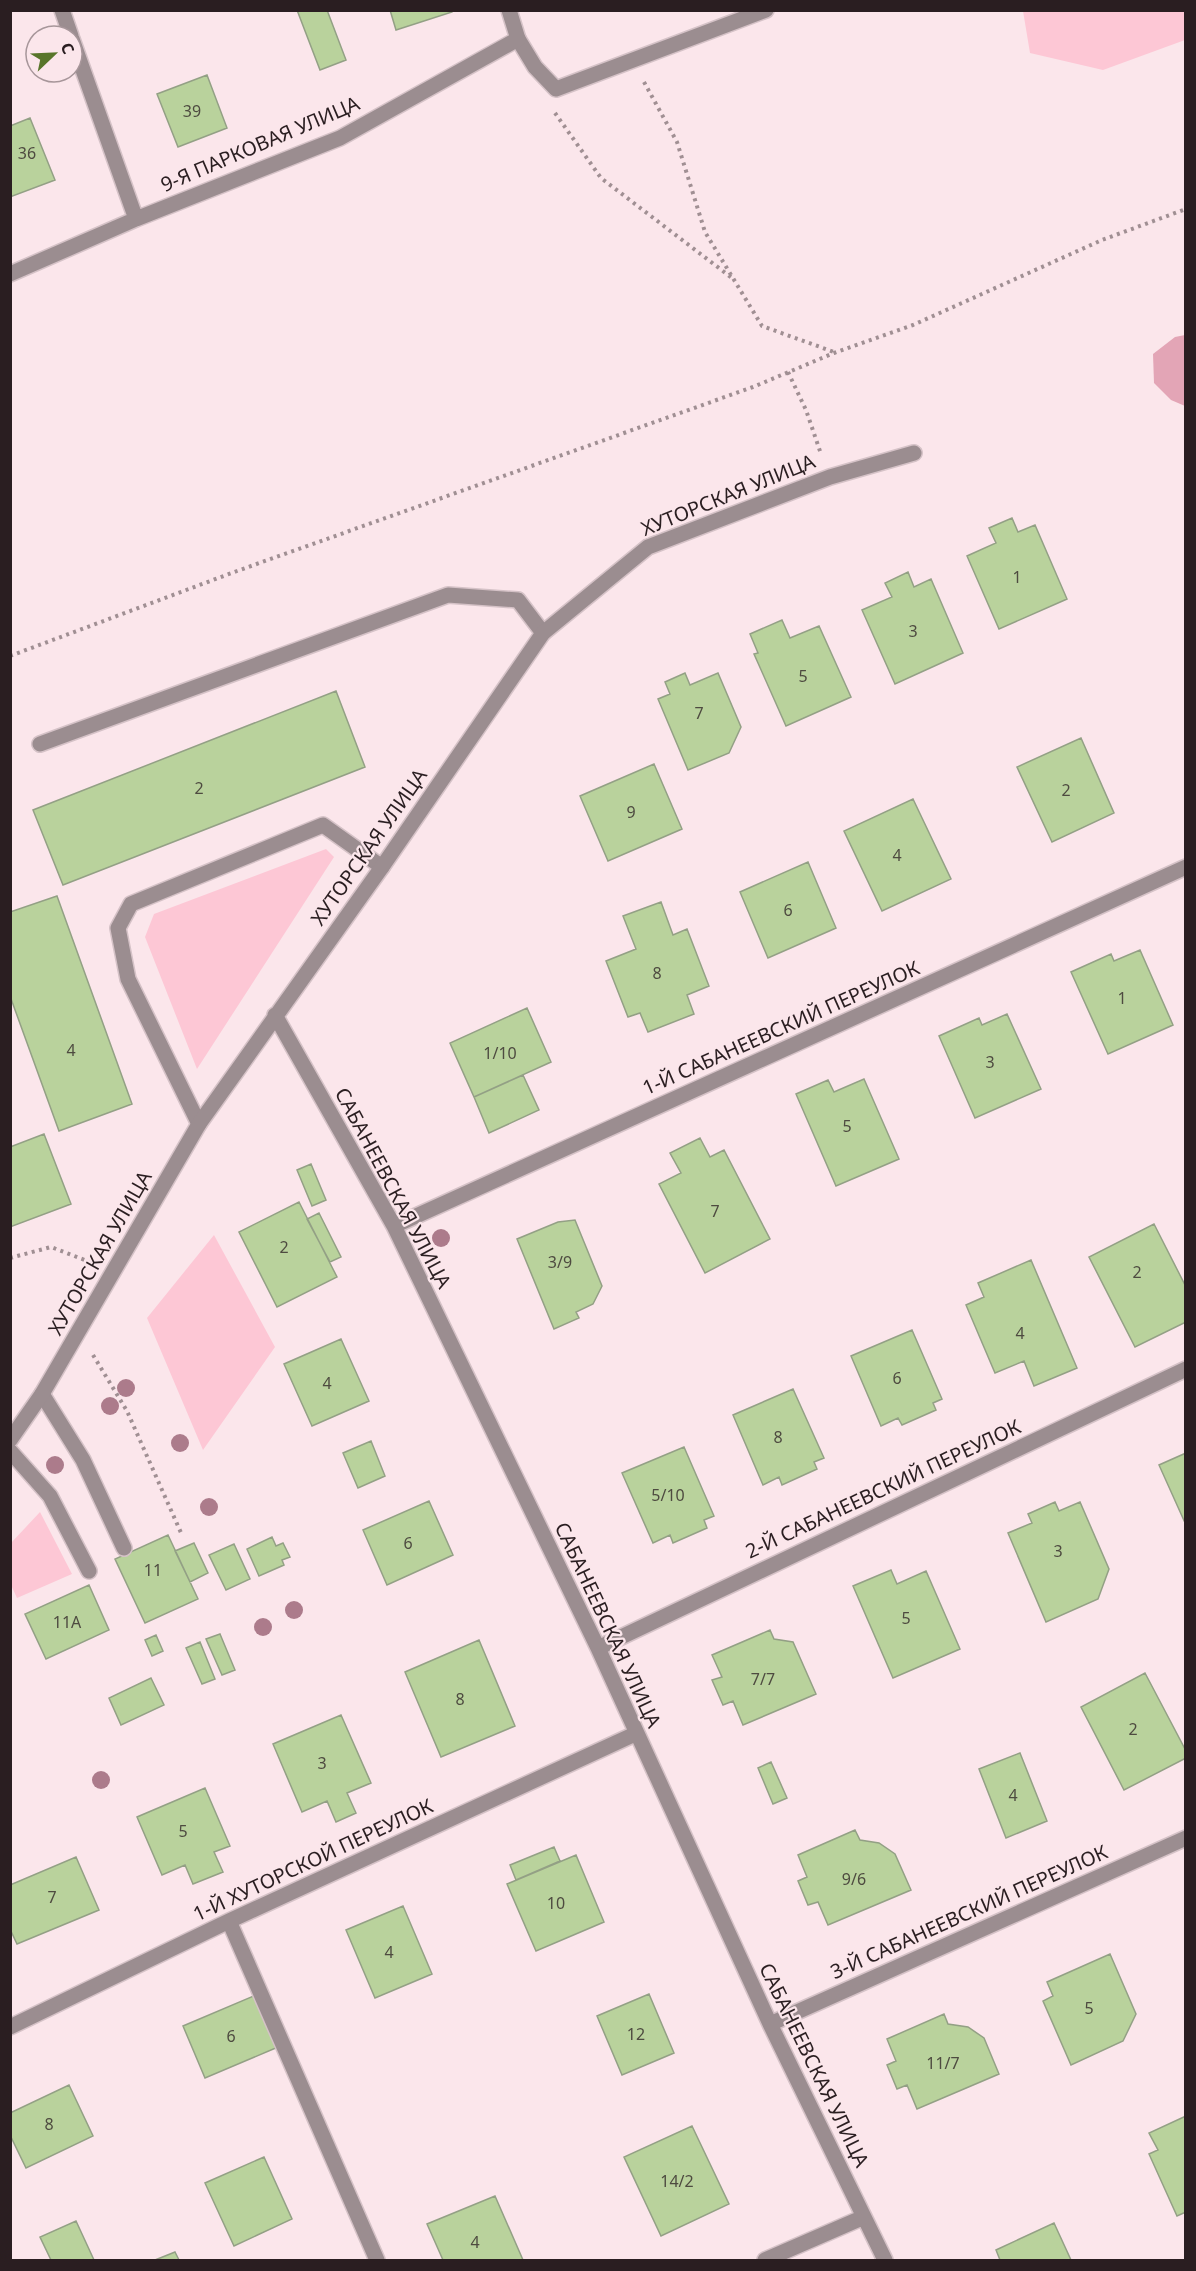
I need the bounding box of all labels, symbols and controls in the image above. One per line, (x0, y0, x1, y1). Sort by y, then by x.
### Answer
north arrow (24, 24, 84, 84)
text: С (56, 39, 80, 57)
street label: 9-Я ПАРКОВАЯ УЛИЦА (156, 89, 364, 198)
house number: 39 (183, 100, 201, 122)
house number: 36 (18, 142, 36, 164)
street label: ХУТОРСКАЯ УЛИЦА (637, 447, 819, 542)
house number: 1 (1012, 566, 1022, 588)
house number: 3 (908, 620, 918, 642)
house number: 5 (798, 665, 808, 687)
house number: 7 (694, 702, 704, 724)
street label: ХУТОРСКАЯ УЛИЦА (304, 763, 433, 930)
house number: 2 (194, 777, 204, 799)
house number: 2 (1061, 779, 1071, 801)
house number: 9 (626, 801, 636, 823)
house number: 4 (892, 844, 902, 866)
house number: 6 (783, 899, 793, 921)
street label: 1-Й САБАНЕЕВСКИЙ ПЕРЕУЛОК (638, 954, 924, 1101)
house number: 8 (652, 962, 662, 984)
house number: 1 (1117, 987, 1127, 1009)
house number: 4 (66, 1039, 76, 1061)
house number: 1/10 (483, 1042, 517, 1064)
house number: 3 (985, 1051, 995, 1073)
street label: САБАНЕЕВСКАЯ УЛИЦА (329, 1083, 458, 1293)
house number: 5 (842, 1115, 852, 1137)
street label: ХУТОРСКАЯ УЛИЦА (42, 1166, 158, 1340)
house number: 7 (710, 1200, 720, 1222)
house number: 2 (279, 1236, 289, 1258)
house number: 3/9 (548, 1251, 572, 1273)
house number: 2 (1132, 1261, 1142, 1283)
house number: 4 (1015, 1322, 1025, 1344)
house number: 6 (892, 1367, 902, 1389)
house number: 4 (322, 1372, 332, 1394)
street label: 2-Й САБАНЕЕВСКИЙ ПЕРЕУЛОК (741, 1413, 1025, 1564)
house number: 8 (773, 1426, 783, 1448)
house number: 5/10 (651, 1484, 685, 1506)
street label: САБАНЕЕВСКАЯ УЛИЦА (549, 1518, 668, 1732)
house number: 6 (403, 1532, 413, 1554)
house number: 3 (1053, 1540, 1063, 1562)
house number: 11 (144, 1559, 162, 1581)
house number: 5 (901, 1607, 911, 1629)
house number: 11А (53, 1611, 82, 1633)
house number: 7/7 (751, 1668, 775, 1690)
house number: 8 (455, 1688, 465, 1710)
house number: 2 (1128, 1718, 1138, 1740)
house number: 3 (317, 1752, 327, 1774)
house number: 4 (1008, 1784, 1018, 1806)
street label: 1-Й ХУТОРСКОЙ ПЕРЕУЛОК (188, 1792, 438, 1927)
house number: 5 (178, 1820, 188, 1842)
street label: 3-Й САБАНЕЕВСКИЙ ПЕРЕУЛОК (826, 1838, 1112, 1985)
house number: 9/6 (842, 1868, 866, 1890)
house number: 7 (47, 1886, 57, 1908)
house number: 10 (547, 1892, 565, 1914)
house number: 4 (384, 1941, 394, 1963)
street label: САБАНЕЕВСКАЯ УЛИЦА (753, 1958, 876, 2172)
house number: 5 (1084, 1997, 1094, 2019)
house number: 12 (627, 2023, 645, 2045)
house number: 6 (226, 2025, 236, 2047)
house number: 11/7 (926, 2052, 960, 2074)
house number: 8 (44, 2113, 54, 2135)
house number: 14/2 (660, 2170, 694, 2192)
house number: 4 (470, 2231, 480, 2253)

